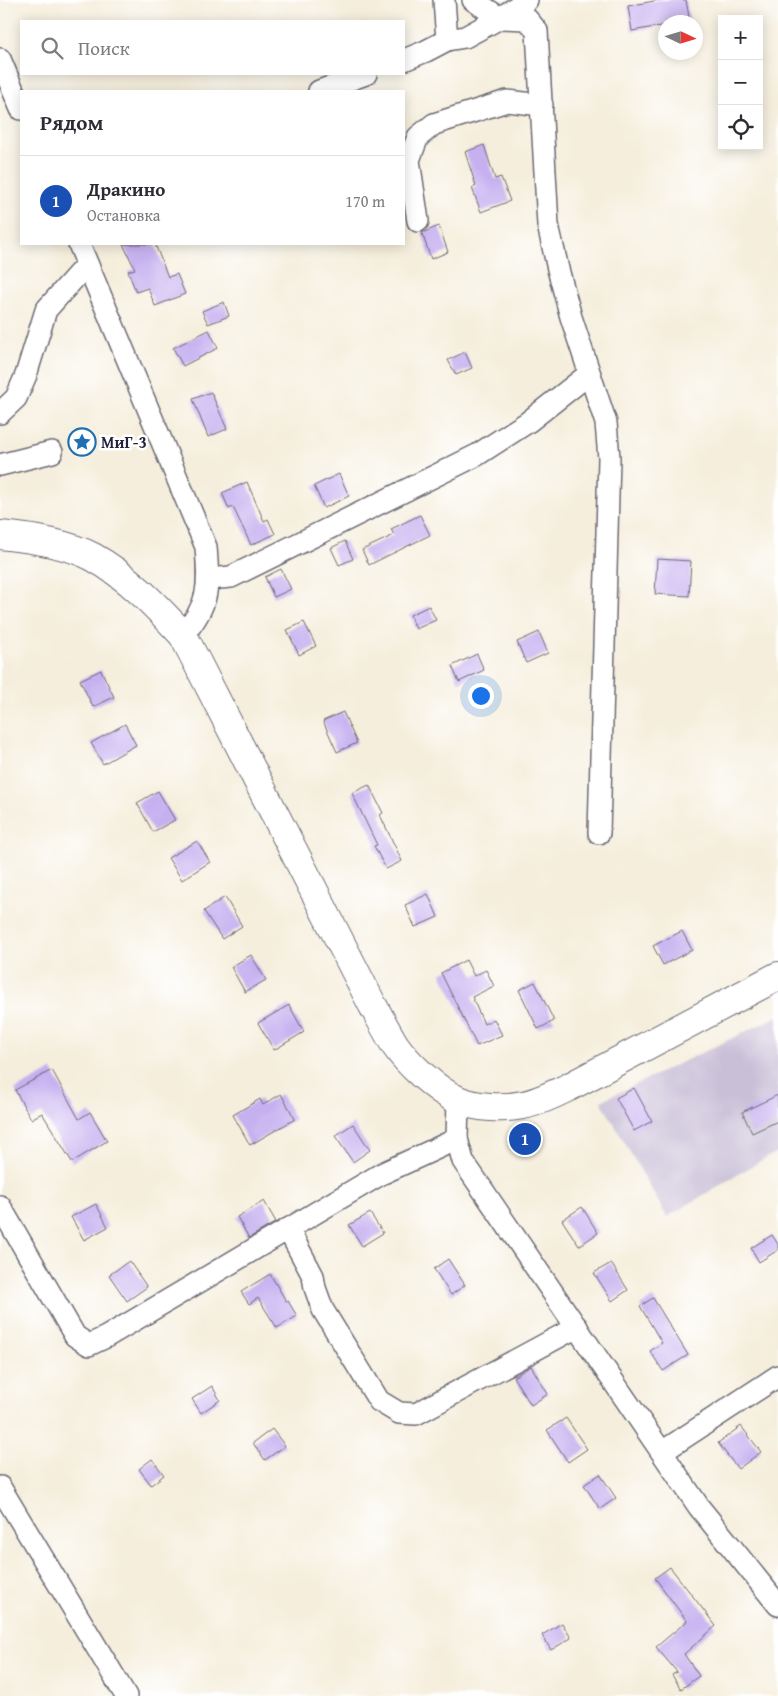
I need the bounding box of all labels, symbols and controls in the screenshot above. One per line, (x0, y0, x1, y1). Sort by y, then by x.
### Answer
north arrow (658, 15, 703, 60)
map controls (718, 15, 763, 150)
button: + (718, 15, 763, 60)
search box (20, 20, 405, 75)
icon: search (38, 34, 66, 62)
text: Поиск (78, 34, 130, 62)
button: − (718, 60, 763, 105)
button: locate (718, 105, 763, 150)
text: Рядом (40, 107, 103, 138)
text: Дракино (87, 175, 165, 203)
text: 1 (52, 189, 60, 213)
text: 170 m (345, 189, 385, 213)
text: Остановка (87, 203, 160, 227)
place icon: МиГ-3 (67, 427, 97, 457)
place label: МиГ-3 (101, 430, 147, 454)
your location (468, 683, 494, 709)
pin: 1 (509, 1120, 541, 1158)

